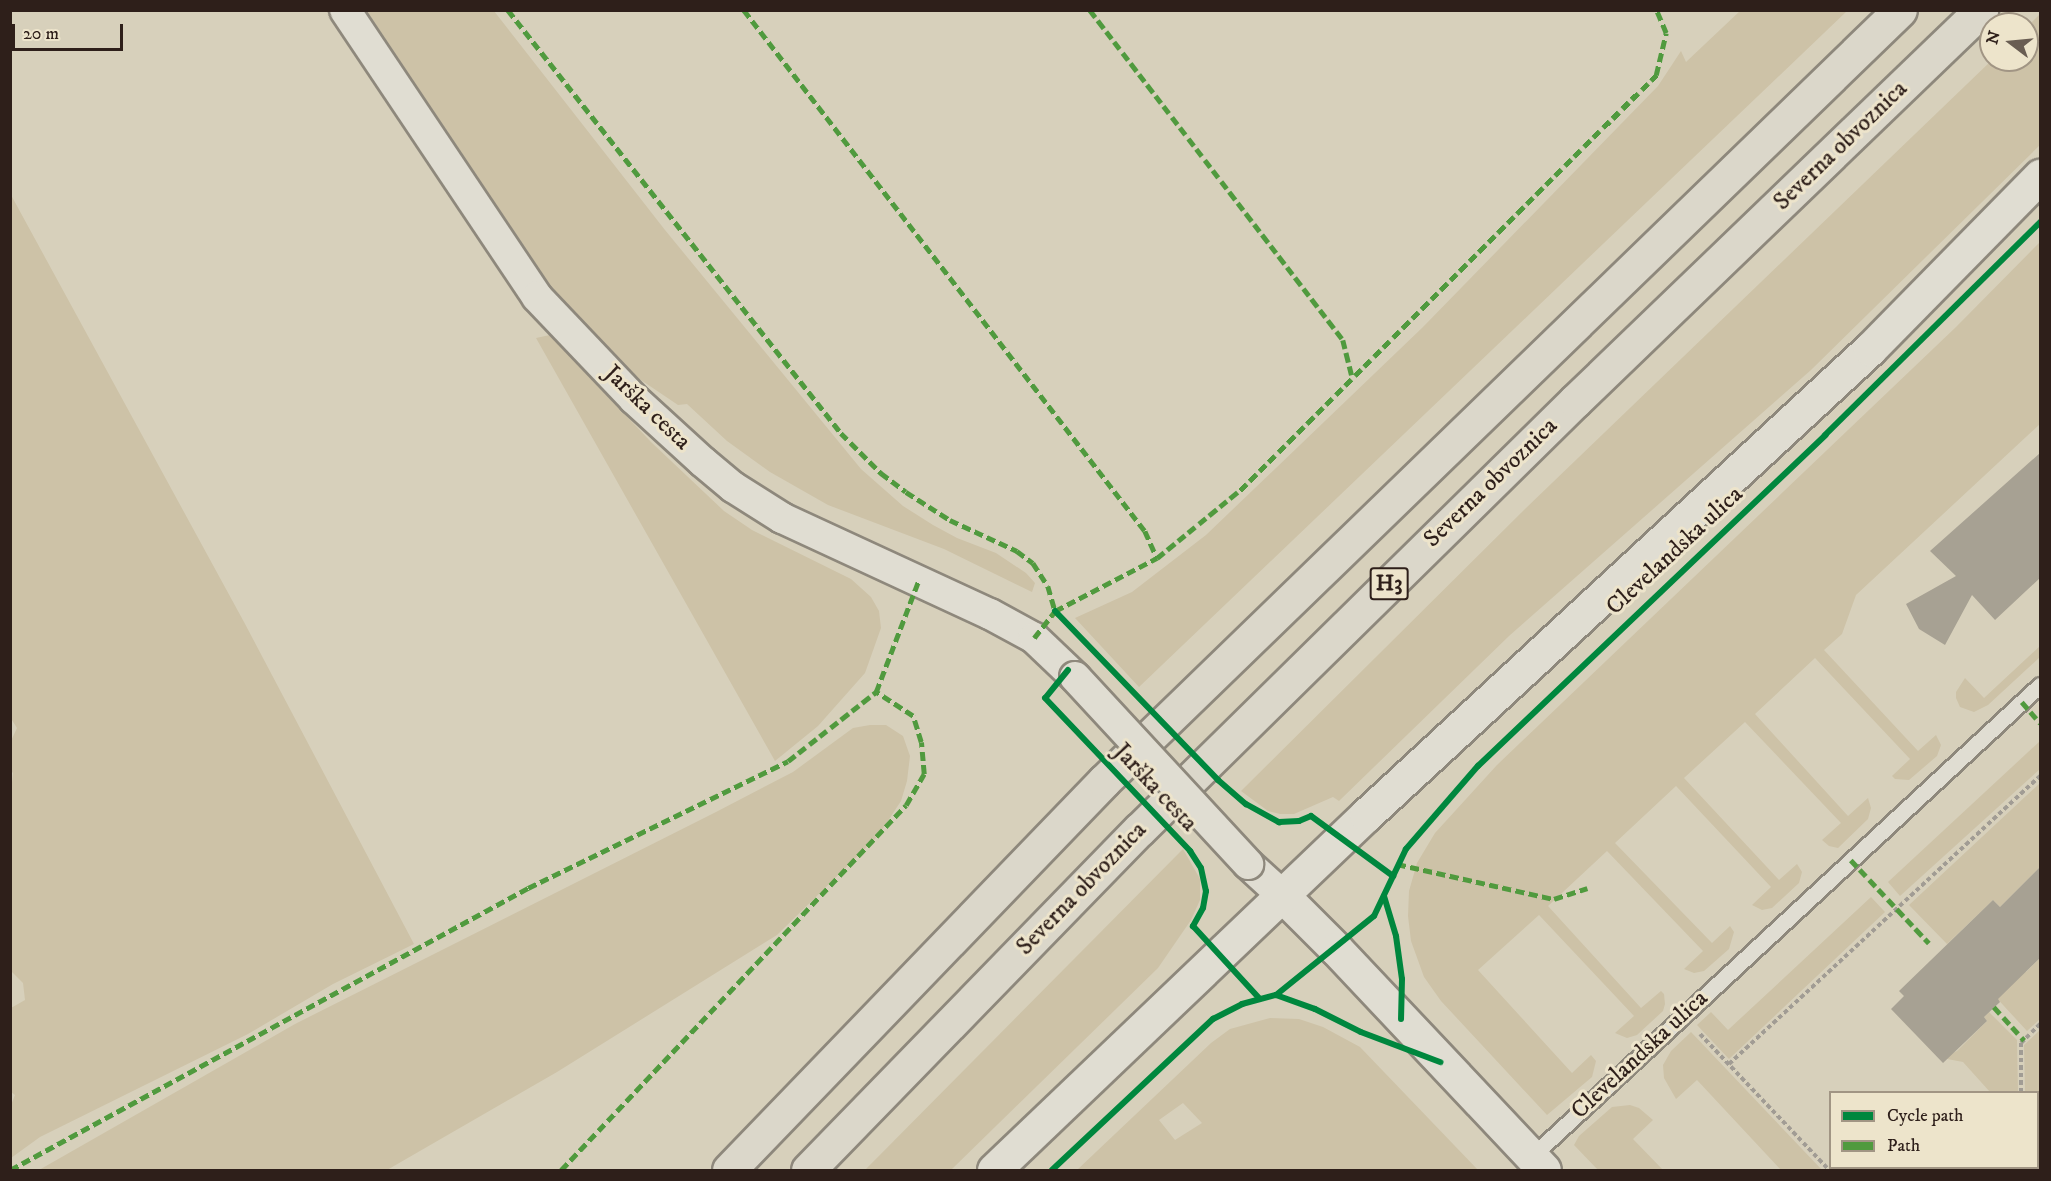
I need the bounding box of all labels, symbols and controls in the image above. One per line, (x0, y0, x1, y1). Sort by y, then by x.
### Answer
scale bar (15, 12, 126, 50)
north arrow (1979, 12, 2039, 72)
text: 20 m (23, 23, 59, 45)
text: N (1982, 29, 2005, 47)
street label: Severna obvoznica (1768, 75, 1914, 217)
street label: Jarška cesta (598, 360, 696, 456)
street label: Severna obvoznica (1418, 412, 1564, 554)
street label: Clevelandska ulica (1601, 480, 1749, 622)
road number: H3 (1370, 565, 1408, 603)
street label: Jarška cesta (1107, 738, 1203, 838)
street label: Severna obvoznica (1011, 816, 1153, 962)
street label: Clevelandska ulica (1566, 984, 1714, 1126)
legend (1829, 1091, 2039, 1169)
text: Cycle path (1887, 1105, 1964, 1127)
text: Path (1887, 1135, 1920, 1157)

